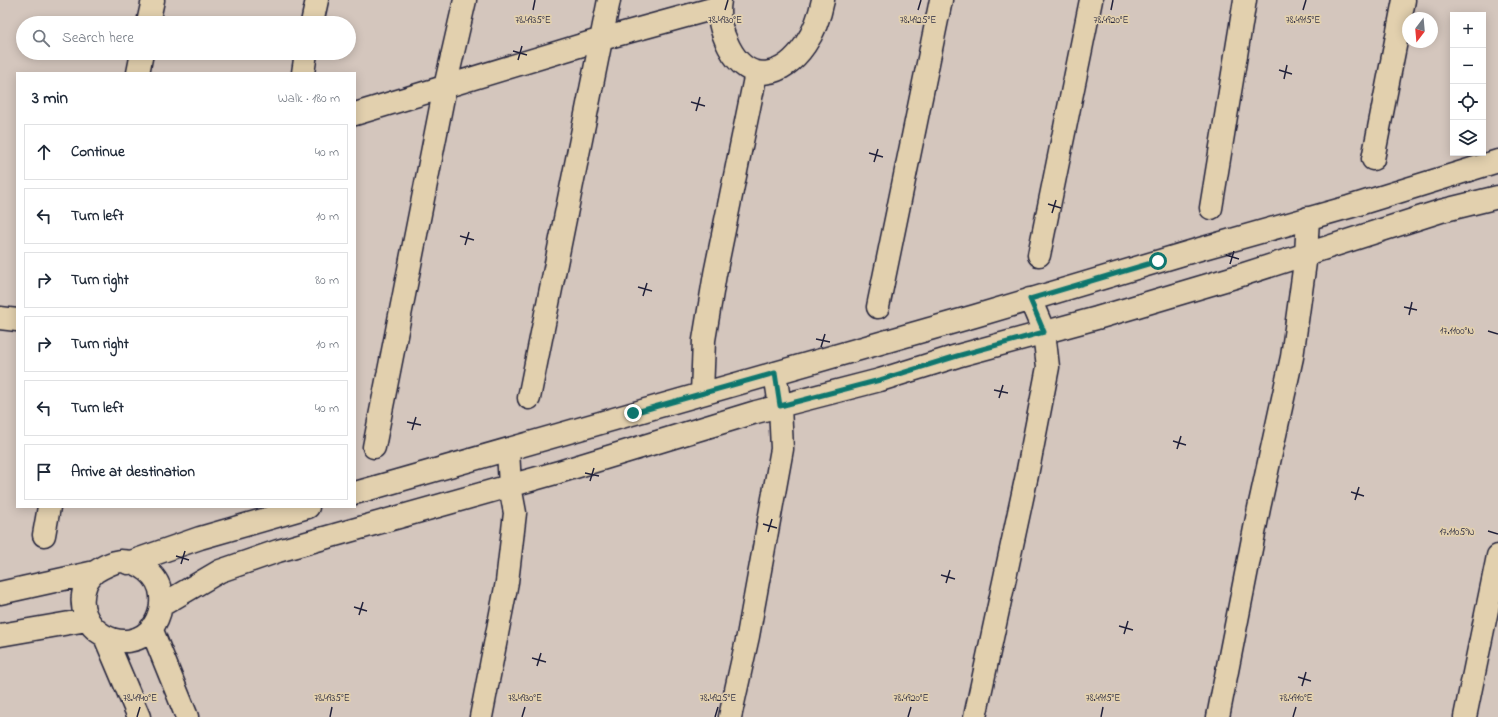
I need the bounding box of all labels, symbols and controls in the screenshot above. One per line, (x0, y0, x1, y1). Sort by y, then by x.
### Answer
north arrow (1402, 12, 1438, 48)
map controls (1450, 12, 1486, 156)
button: + (1450, 12, 1486, 48)
text: 78.4935°E (515, 13, 551, 28)
text: 78.4930°E (708, 13, 742, 28)
text: 78.4925°E (900, 13, 936, 28)
text: 78.4920°E (1093, 13, 1129, 28)
text: 78.4915°E (1286, 13, 1320, 28)
search box (16, 16, 356, 60)
icon: search (30, 27, 52, 49)
text: Search here (62, 27, 134, 49)
button: − (1450, 48, 1486, 84)
button: locate (1450, 84, 1486, 120)
text: 3 min (32, 86, 68, 111)
text: Walk · 180 m (278, 89, 340, 108)
button: layers (1450, 120, 1486, 156)
icon: ahead (33, 141, 55, 163)
text: Continue (71, 141, 125, 163)
text: 40 m (315, 143, 339, 162)
icon: left (33, 205, 55, 227)
text: Turn left (71, 205, 124, 227)
text: 10 m (316, 207, 339, 226)
route start (1149, 252, 1167, 270)
icon: right (33, 269, 55, 291)
text: Turn right (71, 269, 129, 291)
text: 80 m (315, 271, 339, 290)
text: 17.1100°N (1440, 324, 1474, 339)
icon: right (33, 333, 55, 355)
text: Turn right (71, 333, 129, 355)
text: 10 m (316, 335, 339, 354)
icon: left (33, 397, 55, 419)
text: Turn left (71, 397, 124, 419)
text: 40 m (315, 399, 339, 418)
route end (624, 404, 642, 422)
icon: arrive (33, 461, 55, 483)
text: Arrive at destination (71, 461, 195, 483)
text: 17.1105°N (1439, 525, 1475, 540)
text: 78.4940°E (123, 691, 157, 706)
text: 78.4935°E (314, 691, 350, 706)
text: 78.4930°E (508, 691, 542, 706)
text: 78.4925°E (700, 691, 736, 706)
text: 78.4920°E (893, 691, 929, 706)
text: 78.4915°E (1086, 691, 1120, 706)
text: 78.4910°E (1279, 691, 1313, 706)

